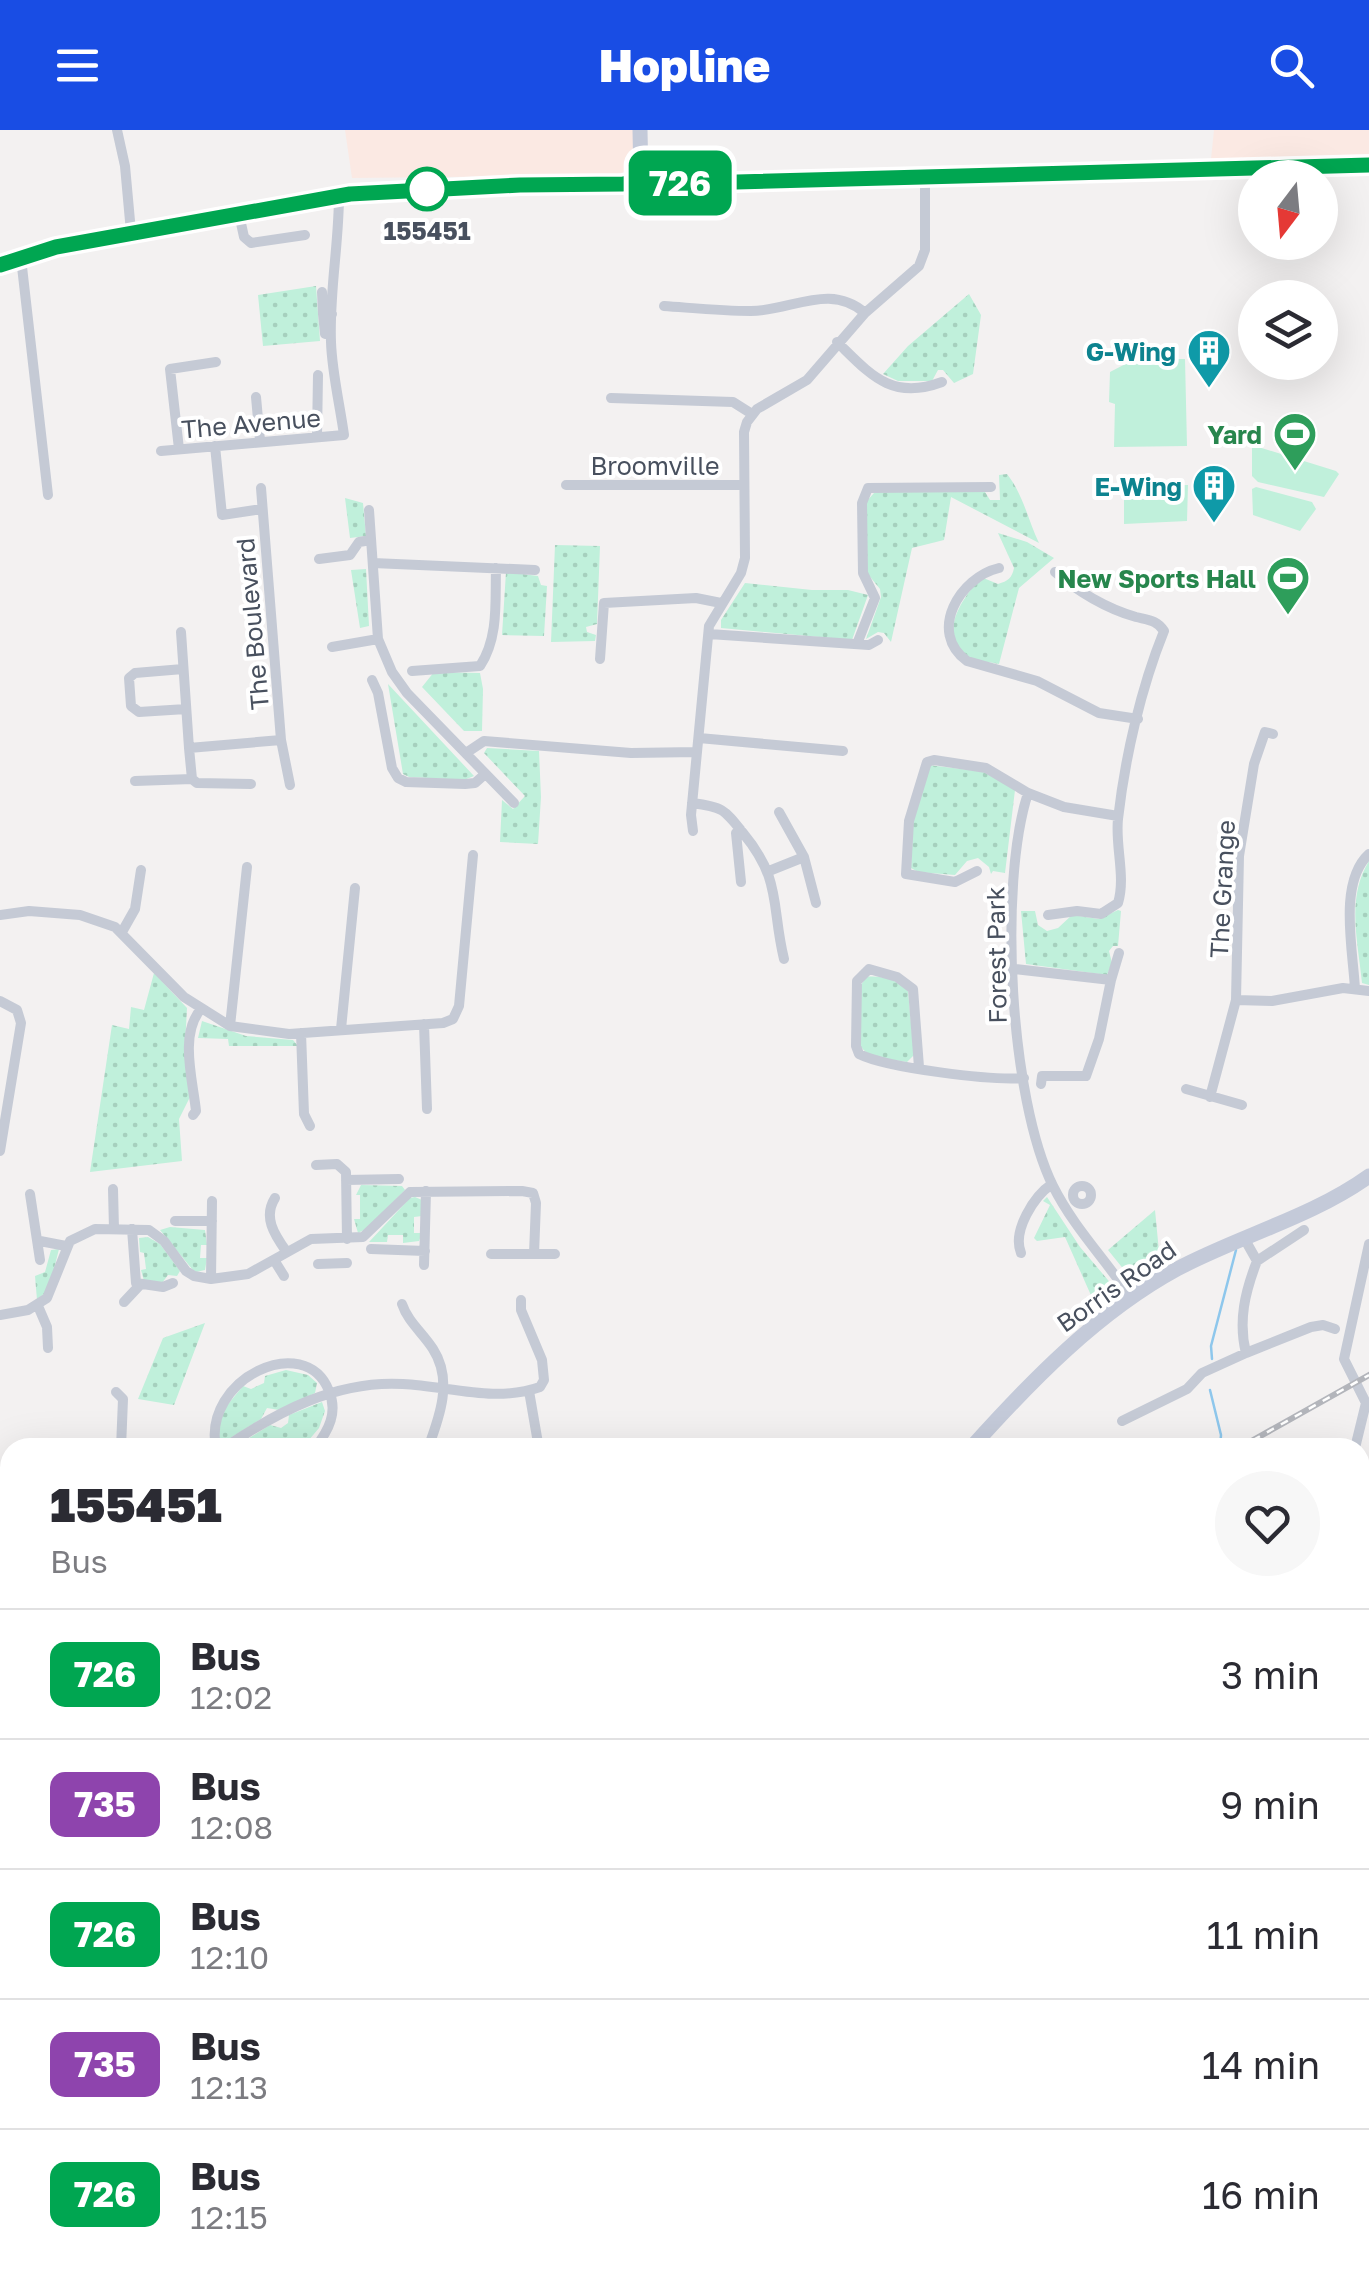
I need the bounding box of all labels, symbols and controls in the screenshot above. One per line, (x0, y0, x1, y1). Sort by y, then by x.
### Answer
icon: menu (50, 38, 105, 93)
text: Hopline (599, 38, 770, 92)
icon: search (1264, 38, 1319, 93)
line badge: 726 (622, 150, 738, 216)
north arrow (1238, 160, 1338, 260)
map controls (1238, 160, 1338, 380)
text: 726 (649, 162, 711, 204)
marker: 155451 (406, 168, 448, 210)
place label: 155451 (383, 215, 471, 246)
button: layers (1238, 280, 1338, 380)
building icon: G-Wing (1186, 328, 1232, 389)
place label: G-Wing (1086, 336, 1176, 367)
street label: The Avenue (180, 401, 322, 445)
sports icon: Yard (1272, 411, 1318, 472)
place label: Yard (1207, 419, 1262, 450)
street label: Broomville (591, 450, 719, 481)
building icon: E-Wing (1191, 463, 1237, 524)
place label: E-Wing (1095, 471, 1182, 502)
street label: The Boulevard (229, 537, 275, 711)
sports icon: New Sports Hall (1265, 555, 1311, 616)
place label: New Sports Hall (1057, 563, 1256, 594)
street label: The Grange (1203, 819, 1241, 959)
street label: Forest Park (979, 886, 1013, 1024)
street label: Borris Road (1050, 1234, 1182, 1338)
button: heart (1215, 1471, 1320, 1576)
text: 155451 (50, 1475, 222, 1533)
text: Bus (50, 1542, 108, 1580)
text: Bus (190, 1633, 261, 1678)
text: 3 min (1221, 1652, 1320, 1697)
text: 726 (74, 1653, 136, 1695)
text: 12:02 (190, 1678, 272, 1716)
text: Bus (190, 1763, 261, 1808)
text: 9 min (1220, 1782, 1320, 1827)
text: 735 (74, 1783, 136, 1825)
text: 12:08 (190, 1808, 273, 1846)
text: Bus (190, 1893, 261, 1938)
text: 11 min (1206, 1912, 1320, 1957)
text: 726 (74, 1913, 136, 1955)
text: 12:10 (190, 1938, 269, 1976)
text: Bus (190, 2023, 261, 2068)
text: 14 min (1202, 2042, 1320, 2087)
text: 735 (74, 2043, 136, 2085)
text: 12:13 (190, 2068, 268, 2106)
text: Bus (190, 2153, 261, 2198)
text: 16 min (1202, 2172, 1320, 2217)
text: 726 (74, 2173, 136, 2215)
text: 12:15 (190, 2198, 268, 2236)

